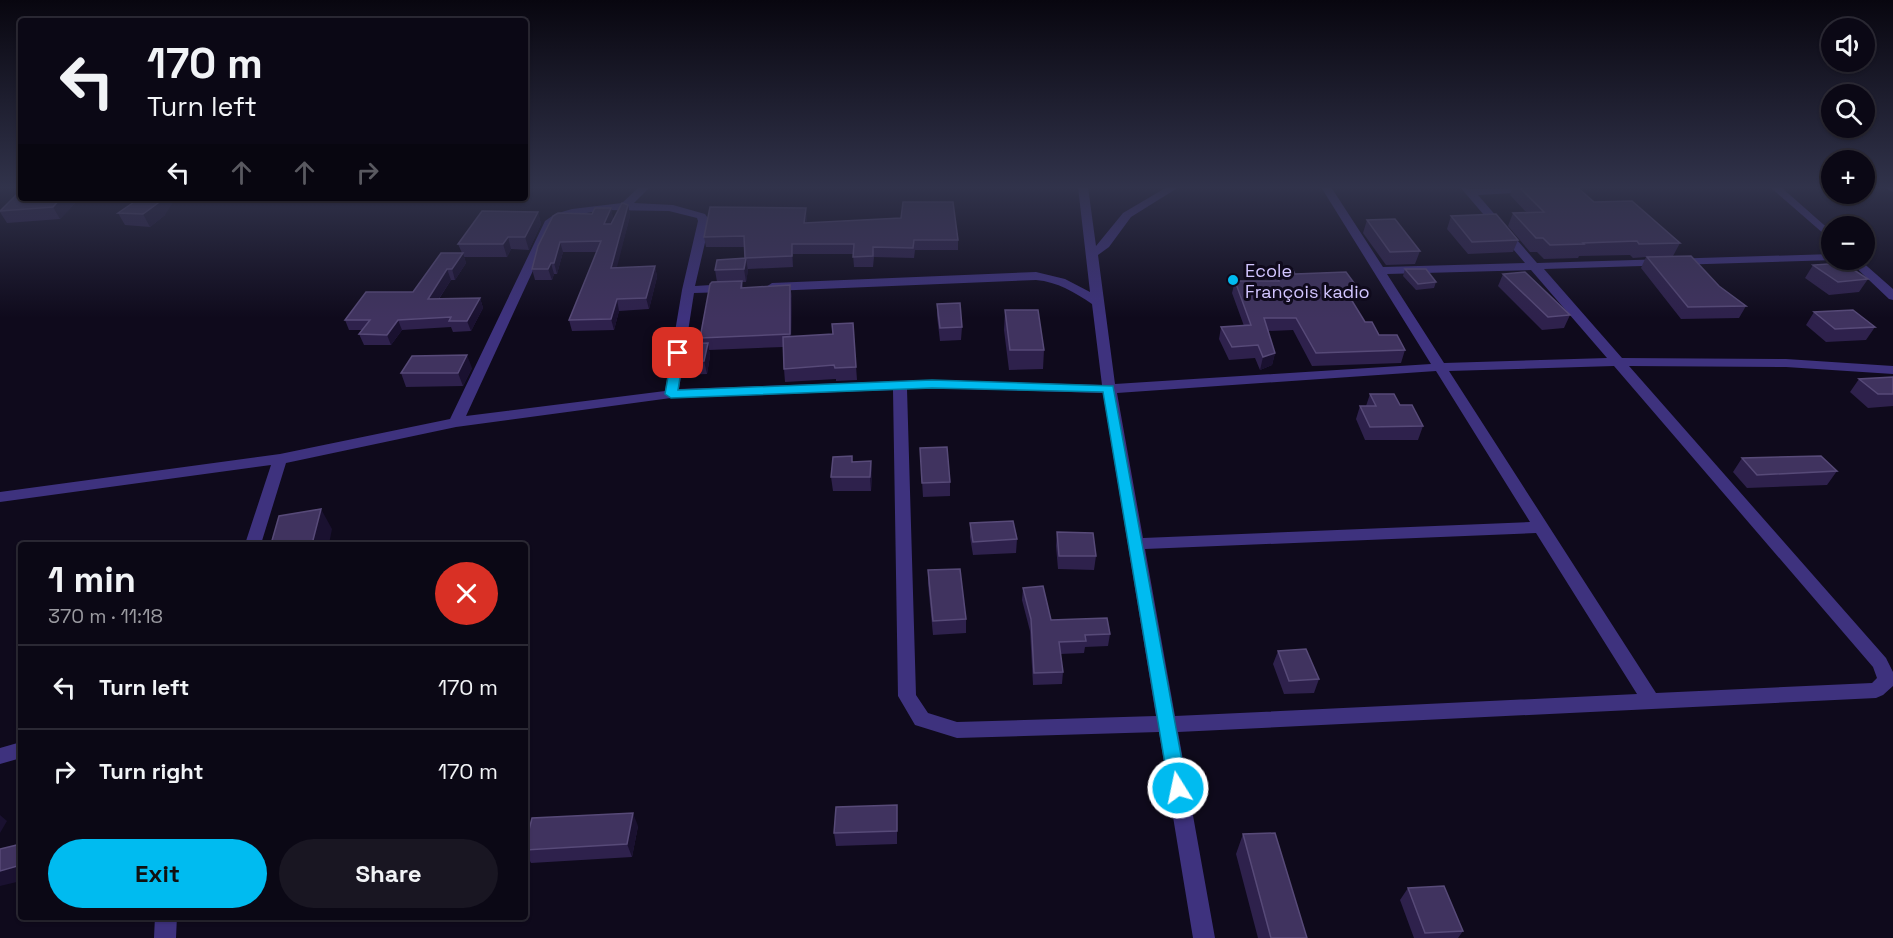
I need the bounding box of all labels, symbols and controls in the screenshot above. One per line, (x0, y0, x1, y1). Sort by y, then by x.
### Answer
map controls (1821, 18, 1875, 270)
button: sound (1821, 18, 1875, 72)
text: 170 m (147, 37, 263, 90)
icon: left (48, 42, 126, 120)
button: search (1821, 84, 1875, 138)
text: Turn left (147, 89, 257, 124)
button: + (1821, 150, 1875, 204)
icon: left (162, 156, 195, 189)
icon: ahead (225, 156, 258, 189)
icon: ahead (288, 156, 321, 189)
icon: right (351, 156, 384, 189)
button: − (1821, 216, 1875, 270)
place label: Ecole François kadio (1245, 259, 1370, 303)
marker: Ecole François kadio (1226, 273, 1240, 287)
pin (652, 327, 703, 378)
icon: arrive (661, 336, 694, 369)
text: 1 min (48, 557, 136, 603)
button: close (435, 562, 498, 625)
text: 370 m · 11:18 (48, 603, 163, 629)
icon: left (48, 671, 81, 704)
text: Turn left (99, 673, 189, 701)
text: 170 m (438, 673, 498, 701)
icon: right (48, 755, 81, 788)
position arrow (1146, 756, 1210, 820)
text: Turn right (99, 757, 204, 785)
text: 170 m (438, 757, 498, 785)
button: Exit (48, 839, 267, 908)
button: Share (279, 839, 498, 908)

